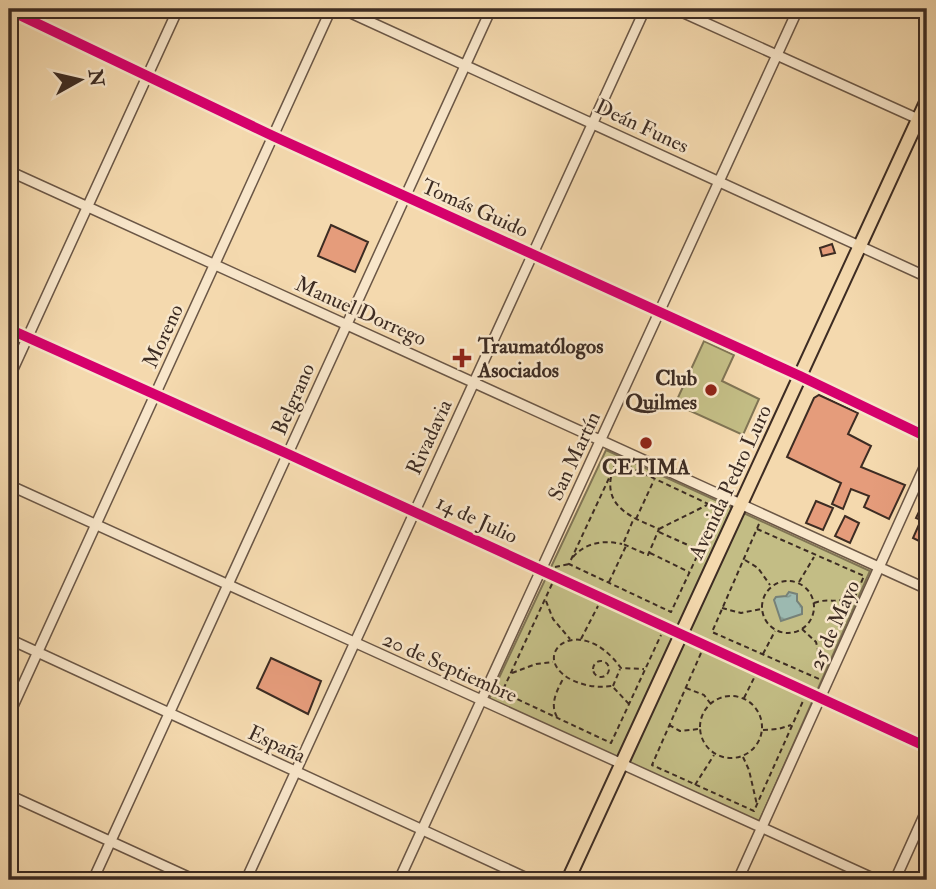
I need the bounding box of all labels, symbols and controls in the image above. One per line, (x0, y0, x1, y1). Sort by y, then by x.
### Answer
north arrow (46, 46, 116, 116)
text: N (83, 67, 109, 89)
street label: Deán Funes (591, 93, 693, 160)
street label: Tomás Guido (417, 173, 532, 244)
street label: Manuel Dorrego (291, 270, 431, 352)
street label: Moreno (137, 300, 190, 372)
place label: Traumatólogos Asociados (477, 333, 603, 384)
marker: Traumatólogos Asociados (452, 348, 472, 368)
street label: Belgrano (266, 359, 321, 439)
place label: Club Quilmes (625, 365, 698, 416)
marker: Club Quilmes (703, 382, 719, 398)
street label: Rivadavia (400, 395, 459, 479)
street label: Avenida Pedro Luro (682, 401, 778, 565)
street label: San Martín (542, 407, 607, 505)
marker: CETIMA (638, 435, 654, 451)
place label: CETIMA (602, 454, 691, 481)
street label: 14 de Julio (432, 489, 522, 550)
street label: 25 de Mayo (803, 576, 866, 674)
street label: 20 de Septiembre (378, 626, 521, 709)
street label: España (243, 719, 310, 770)

